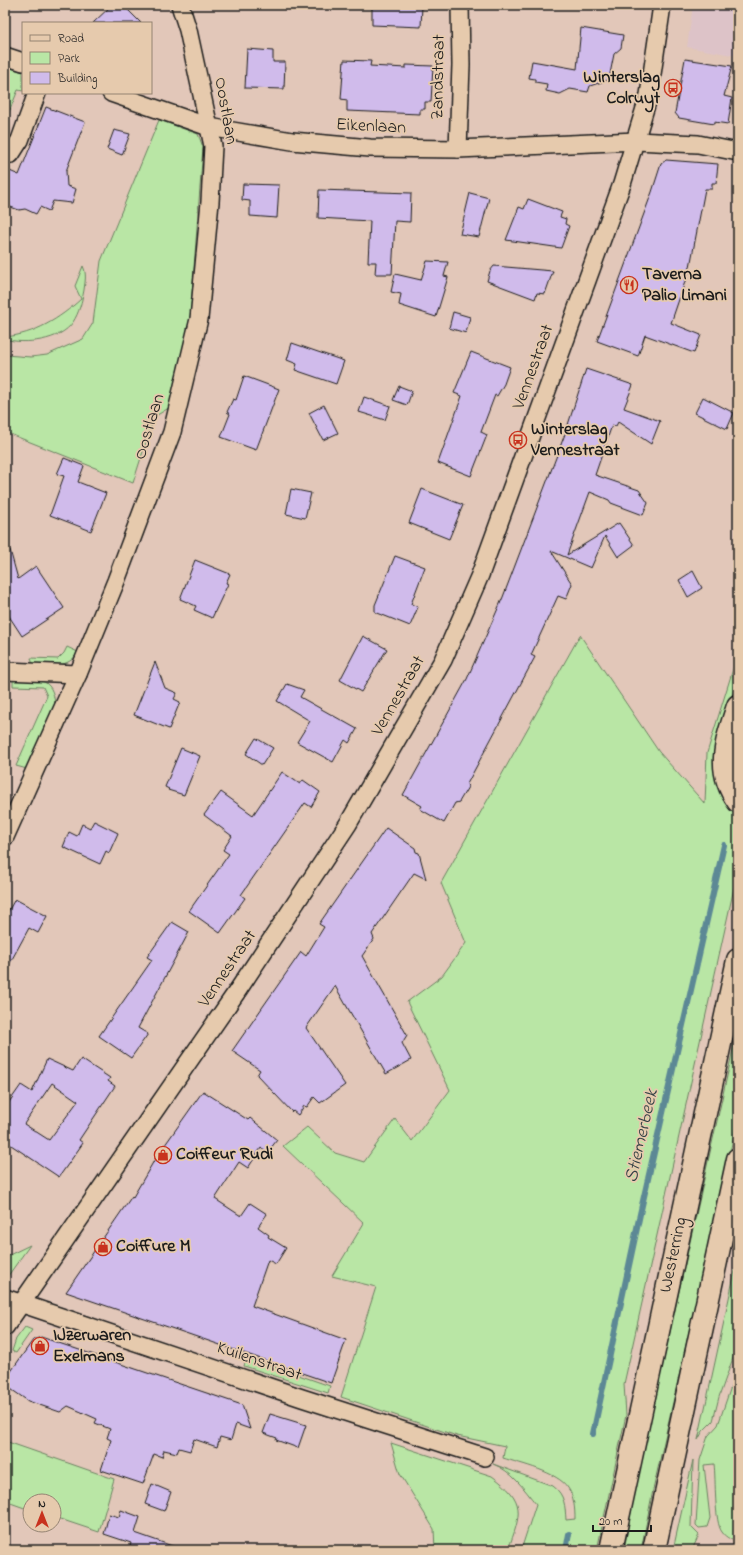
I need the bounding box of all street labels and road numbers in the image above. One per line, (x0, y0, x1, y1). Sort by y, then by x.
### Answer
street label: Zandstraat (425, 34, 453, 120)
street label: Oostlaan (206, 75, 244, 147)
street label: Eikenlaan (335, 112, 407, 142)
street label: Vennestraat (506, 321, 561, 414)
street label: Oostlaan (128, 391, 172, 463)
street label: Vennestraat (365, 651, 432, 742)
street label: Vennestraat (192, 925, 264, 1014)
street label: Westerring (653, 1215, 696, 1295)
street label: Kuilenstraat (213, 1335, 305, 1389)

